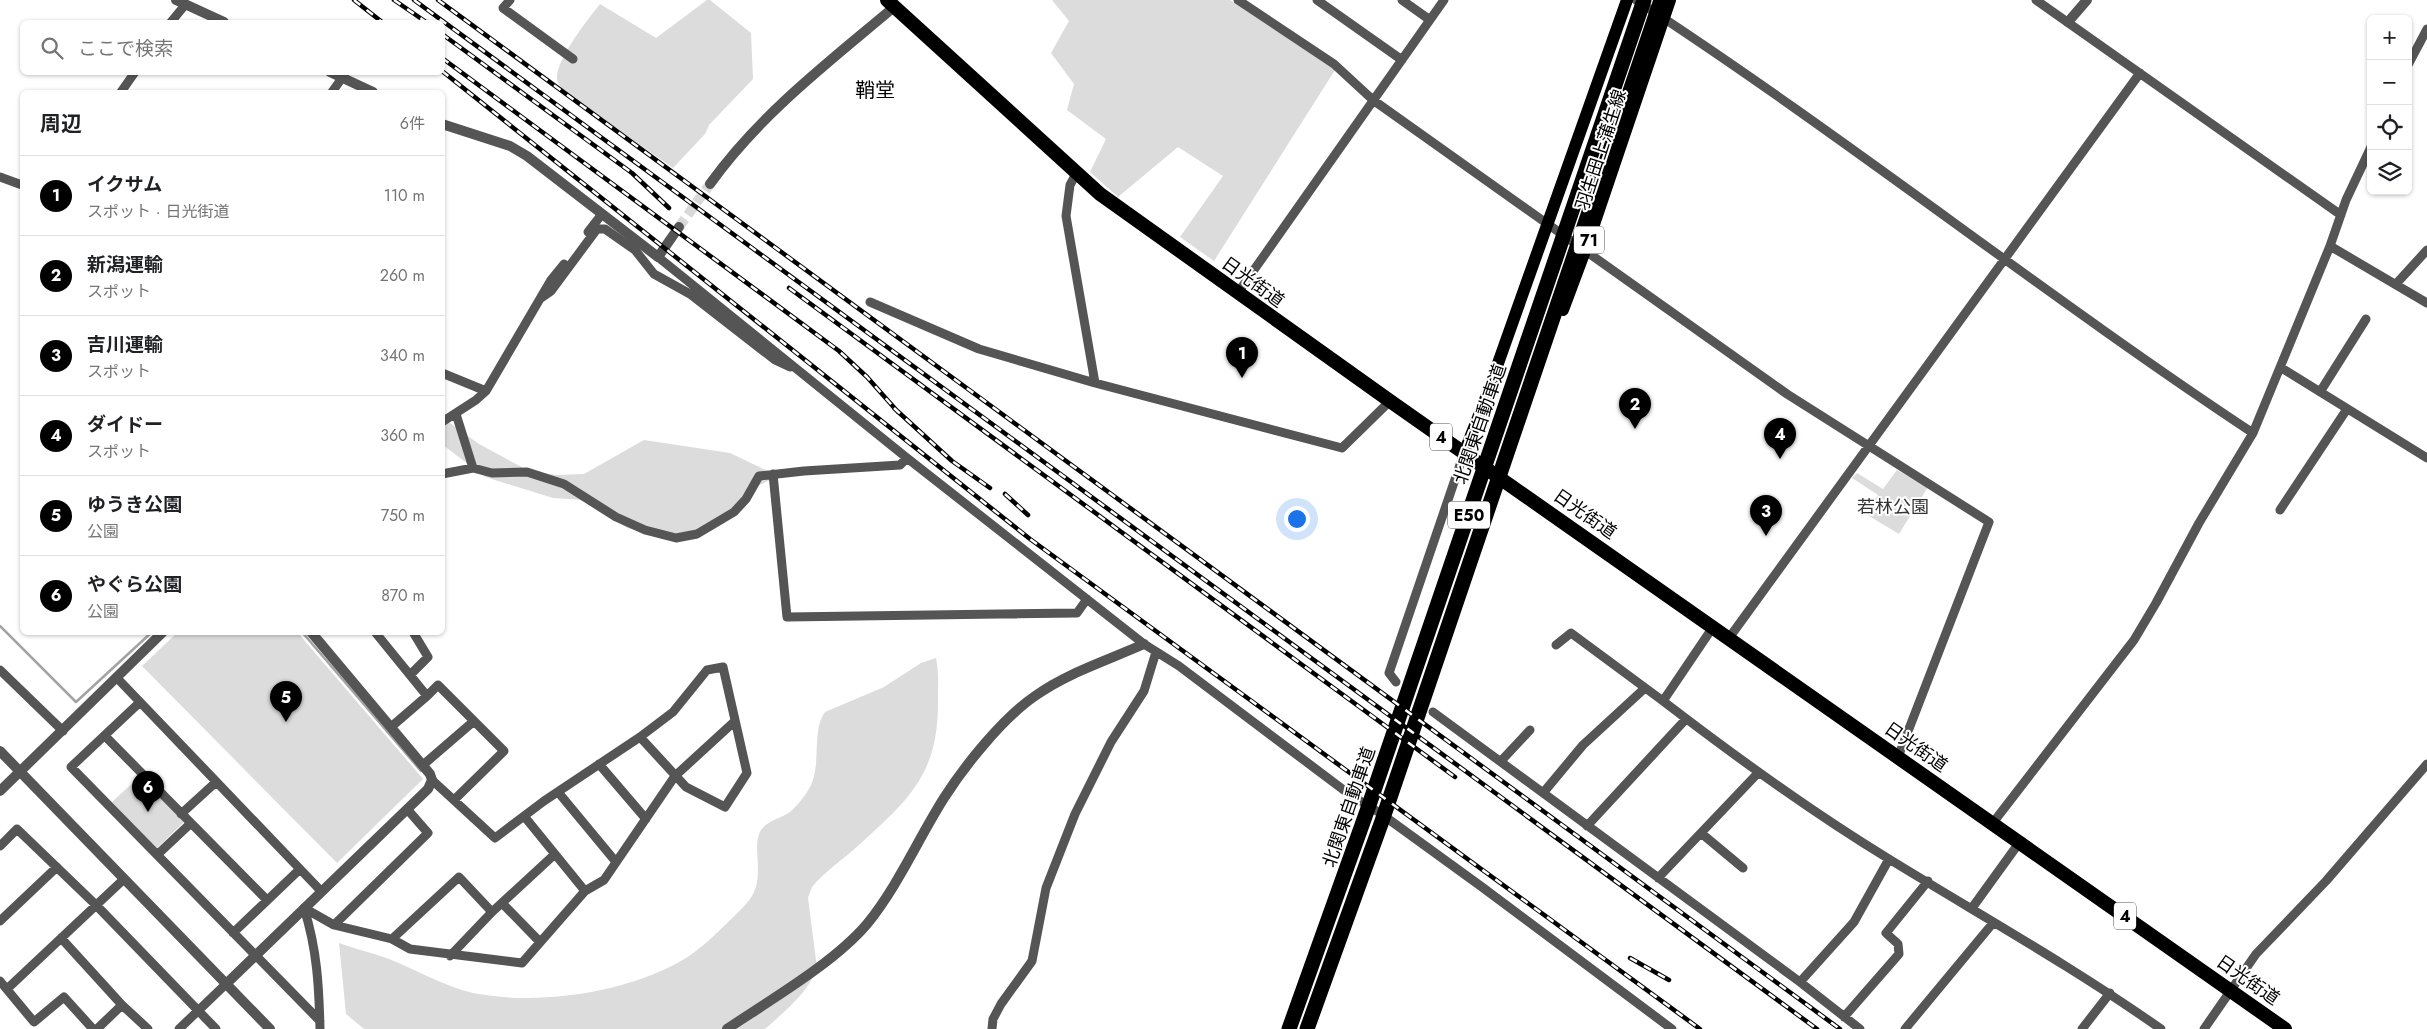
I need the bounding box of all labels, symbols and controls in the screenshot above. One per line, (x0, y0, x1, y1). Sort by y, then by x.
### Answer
map controls (2367, 15, 2412, 195)
button: + (2367, 15, 2412, 60)
search box (20, 20, 445, 75)
icon: search (38, 34, 66, 62)
text: ここで検索 (78, 35, 173, 62)
button: − (2367, 60, 2412, 105)
district label: 鞘堂 (855, 76, 895, 105)
street label: 羽生田上蒲生線 (1569, 86, 1633, 214)
button: locate (2367, 105, 2412, 150)
text: 周辺 (40, 109, 82, 139)
text: 6件 (400, 112, 425, 135)
button: layers (2367, 150, 2412, 195)
text: イクサム (87, 171, 162, 198)
text: 1 (52, 184, 60, 207)
text: 110 m (384, 184, 425, 207)
text: スポット · 日光街道 (87, 200, 229, 223)
road number: 71 (1574, 226, 1604, 254)
street label: 日光街道 (1216, 250, 1290, 314)
text: 新潟運輸 (87, 251, 163, 278)
text: 2 (51, 264, 61, 287)
text: 260 m (380, 264, 425, 287)
text: スポット (87, 280, 151, 303)
text: 吉川運輸 (87, 331, 163, 358)
pin: 1 (1226, 337, 1258, 378)
text: 3 (51, 344, 61, 367)
text: 340 m (380, 344, 425, 367)
text: スポット (87, 360, 151, 383)
street label: 北関東自動車道 (1447, 360, 1513, 488)
pin: 2 (1619, 388, 1651, 429)
text: ダイドー (87, 411, 163, 438)
pin: 4 (1764, 418, 1796, 459)
text: 4 (50, 424, 62, 447)
text: 360 m (380, 424, 425, 447)
road number: 4 (1430, 424, 1452, 451)
text: スポット (87, 440, 151, 463)
street label: 日光街道 (1548, 483, 1622, 545)
text: ゆうき公園 (87, 491, 182, 518)
park label: 若林公園 (1857, 494, 1929, 520)
pin: 3 (1750, 495, 1782, 536)
road number: E50 (1448, 502, 1490, 528)
text: 5 (51, 504, 61, 527)
text: 750 m (381, 504, 425, 527)
your location (1284, 506, 1310, 532)
text: 公園 (87, 520, 119, 543)
text: やぐら公園 (87, 571, 182, 598)
text: 6 (51, 584, 61, 607)
text: 870 m (381, 584, 425, 607)
text: 公園 (87, 600, 119, 623)
pin: 5 (270, 681, 302, 722)
street label: 日光街道 (1879, 716, 1953, 778)
street label: 北関東自動車道 (1316, 743, 1382, 871)
pin: 6 (132, 771, 164, 812)
road number: 4 (2114, 902, 2136, 929)
street label: 日光街道 (2211, 949, 2285, 1011)

